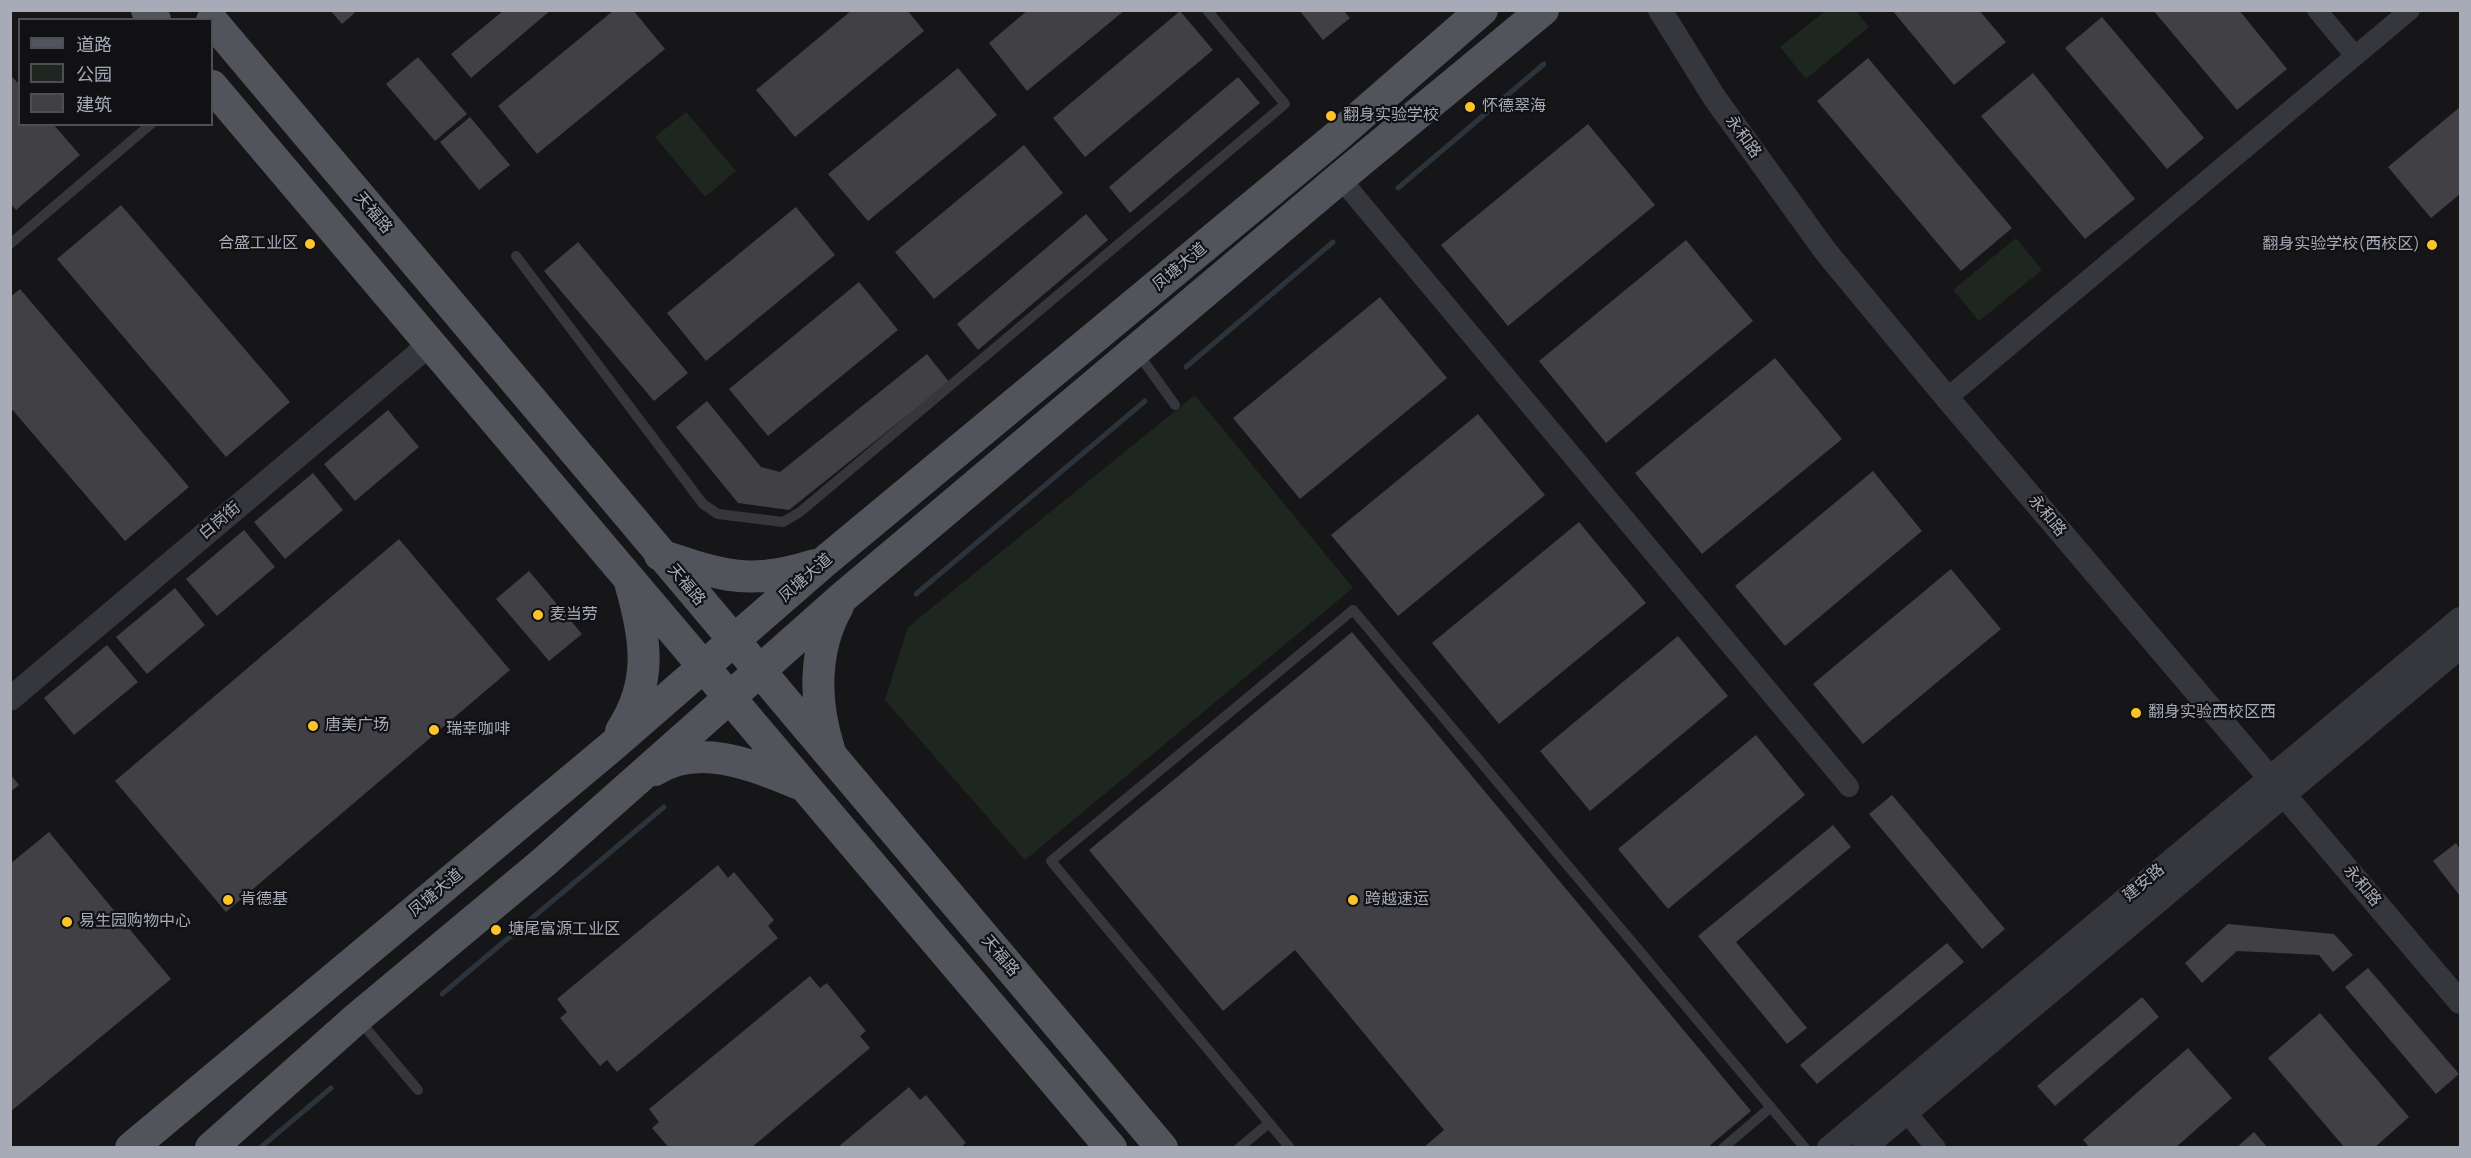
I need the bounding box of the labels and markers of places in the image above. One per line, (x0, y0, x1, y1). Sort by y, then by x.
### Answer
place label: 怀德翠海 (1482, 97, 1546, 117)
marker: 怀德翠海 (1463, 100, 1477, 114)
place label: 翻身实验学校 (1343, 106, 1439, 126)
marker: 翻身实验学校 (1324, 109, 1338, 123)
place label: 合盛工业区 (218, 234, 298, 254)
place label: 翻身实验学校(西校区) (2262, 235, 2420, 255)
marker: 合盛工业区 (303, 237, 317, 251)
marker: 翻身实验学校(西校区) (2425, 238, 2439, 252)
place label: 麦当劳 (550, 605, 598, 625)
marker: 麦当劳 (531, 608, 545, 622)
place label: 翻身实验西校区西 (2148, 703, 2276, 723)
marker: 翻身实验西校区西 (2129, 706, 2143, 720)
place label: 唐美广场 (325, 716, 389, 736)
marker: 唐美广场 (306, 719, 320, 733)
place label: 瑞幸咖啡 (446, 720, 510, 740)
marker: 瑞幸咖啡 (427, 723, 441, 737)
place label: 肯德基 (240, 890, 288, 910)
place label: 跨越速运 (1365, 890, 1429, 910)
marker: 肯德基 (221, 893, 235, 907)
marker: 跨越速运 (1346, 893, 1360, 907)
place label: 易生园购物中心 (79, 912, 191, 932)
marker: 易生园购物中心 (60, 915, 74, 929)
place label: 塘尾富源工业区 (508, 920, 620, 940)
marker: 塘尾富源工业区 (489, 923, 503, 937)

